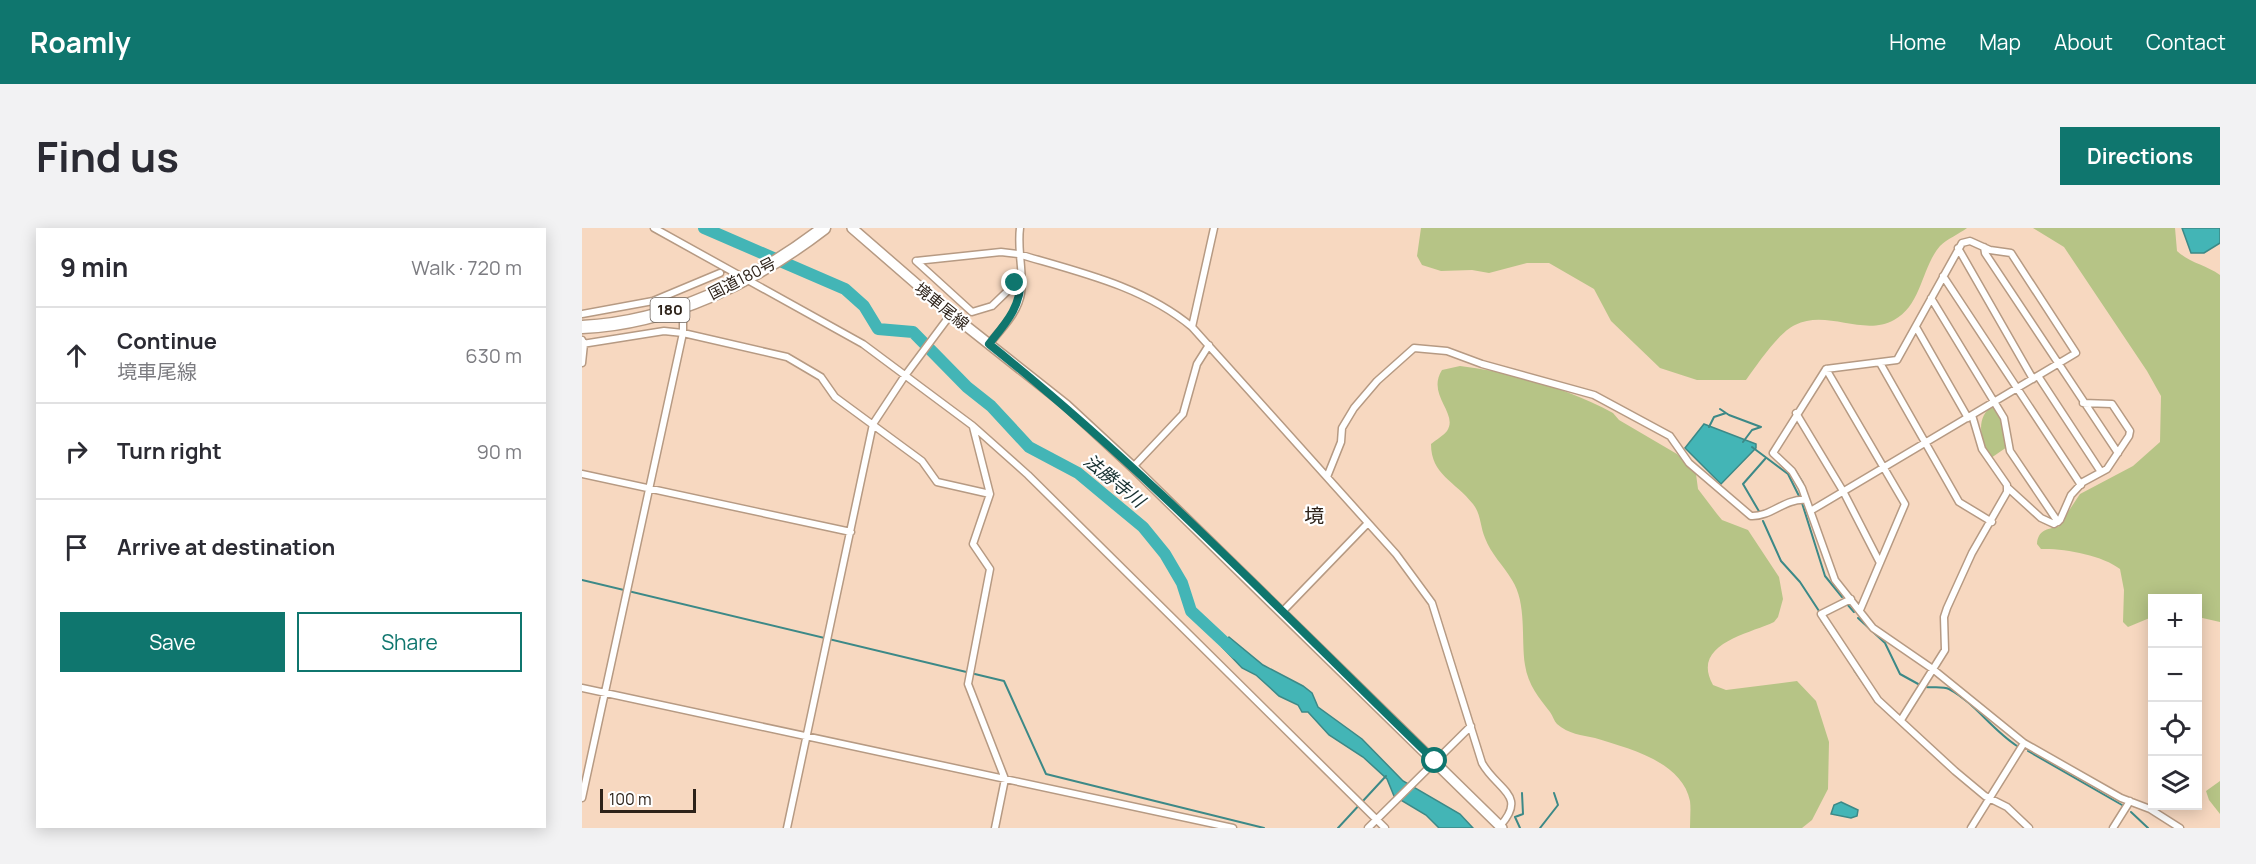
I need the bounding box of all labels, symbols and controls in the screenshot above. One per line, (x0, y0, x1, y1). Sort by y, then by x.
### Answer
text: Roamly (30, 23, 131, 61)
text: Home (1889, 28, 1946, 56)
text: Map (1979, 28, 2021, 56)
text: About (2054, 28, 2113, 56)
text: Contact (2146, 28, 2226, 56)
text: Find us (36, 127, 179, 185)
button: Directions (2060, 127, 2220, 185)
text: 9 min (60, 249, 128, 285)
street label: 国道180号 (704, 252, 780, 304)
text: Walk · 720 m (411, 254, 522, 281)
route end (1001, 269, 1027, 295)
street label: 境車尾線 (910, 277, 974, 335)
road number: 180 (650, 298, 689, 322)
text: Continue (117, 326, 217, 356)
icon: ahead (60, 339, 93, 372)
text: 630 m (465, 342, 522, 369)
text: 境車尾線 (117, 358, 197, 385)
icon: right (60, 435, 93, 468)
text: Turn right (117, 436, 222, 466)
text: 90 m (476, 438, 522, 465)
water label: 法勝寺川 (1079, 448, 1152, 513)
district label: 境 (1304, 502, 1324, 529)
icon: arrive (60, 531, 93, 564)
text: Arrive at destination (117, 532, 335, 562)
map controls (2148, 594, 2202, 810)
button: + (2148, 594, 2202, 648)
button: Save (60, 612, 285, 672)
button: Share (297, 612, 522, 672)
button: − (2148, 648, 2202, 702)
button: locate (2148, 702, 2202, 756)
route start (1421, 747, 1447, 773)
button: layers (2148, 756, 2202, 810)
scale bar (600, 786, 696, 814)
text: 100 m (609, 788, 652, 810)

